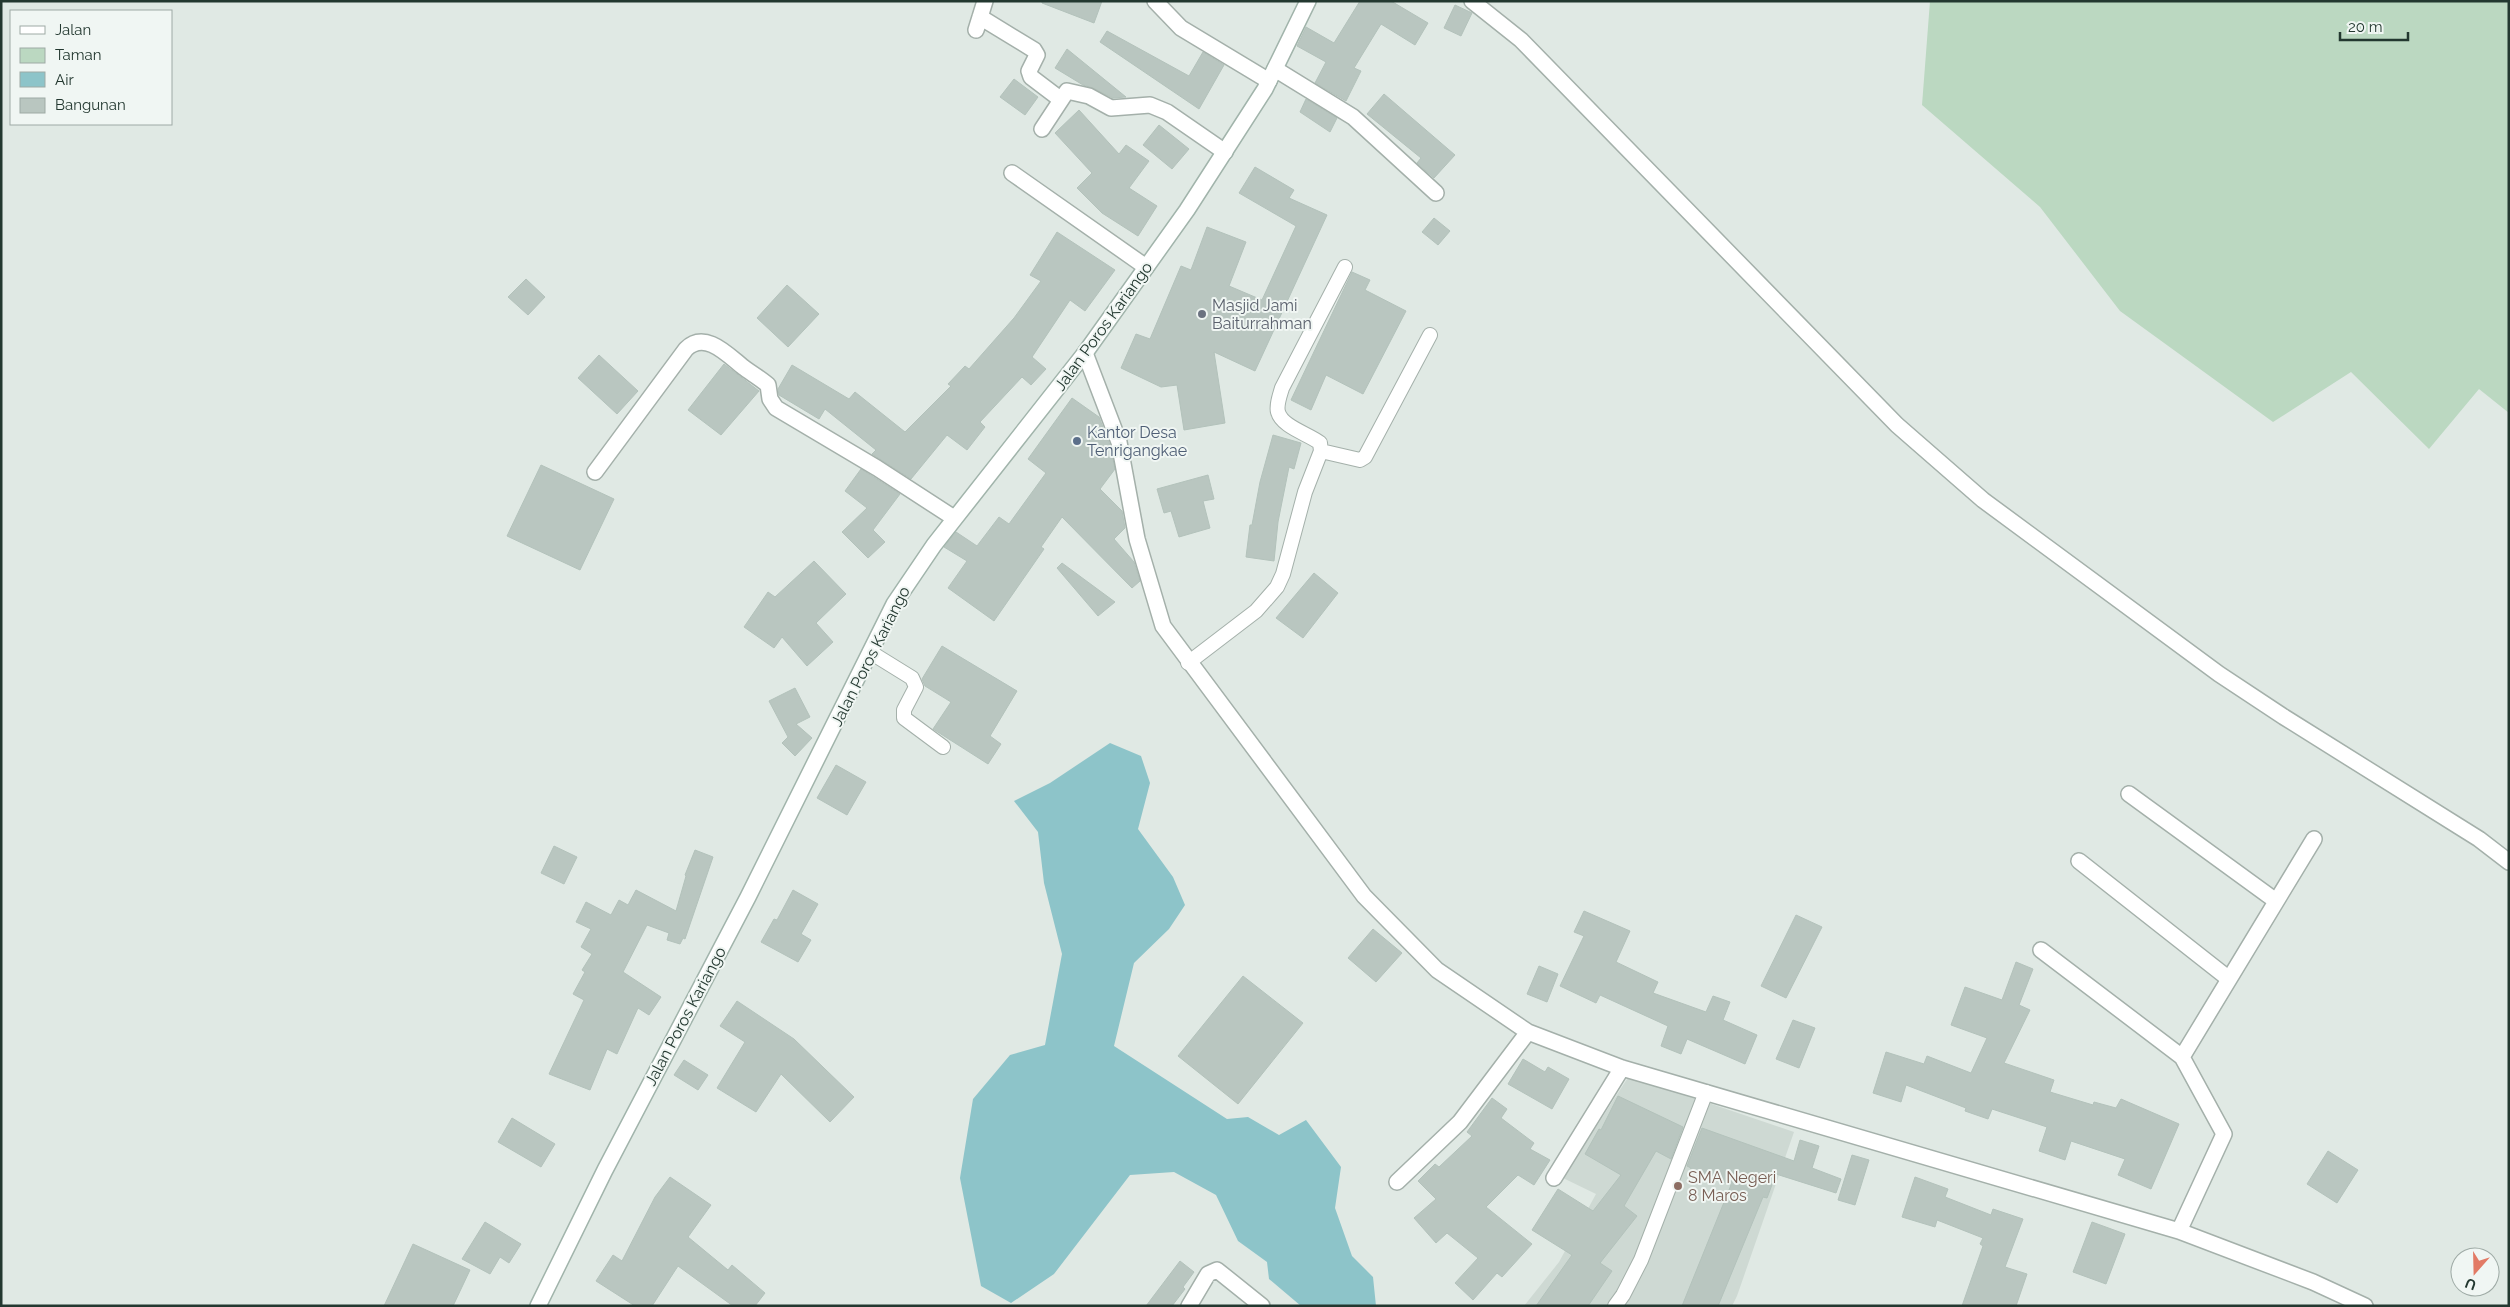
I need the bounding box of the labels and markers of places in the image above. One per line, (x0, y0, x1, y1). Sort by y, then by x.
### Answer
place label: Masjid Jami Baiturrahman (1212, 296, 1312, 333)
marker: Masjid Jami Baiturrahman (1196, 308, 1208, 320)
place label: Kantor Desa Tenrigangkae (1087, 423, 1187, 460)
marker: Kantor Desa Tenrigangkae (1071, 435, 1083, 447)
place label: SMA Negeri 8 Maros (1688, 1168, 1776, 1205)
marker: SMA Negeri 8 Maros (1672, 1180, 1684, 1192)

